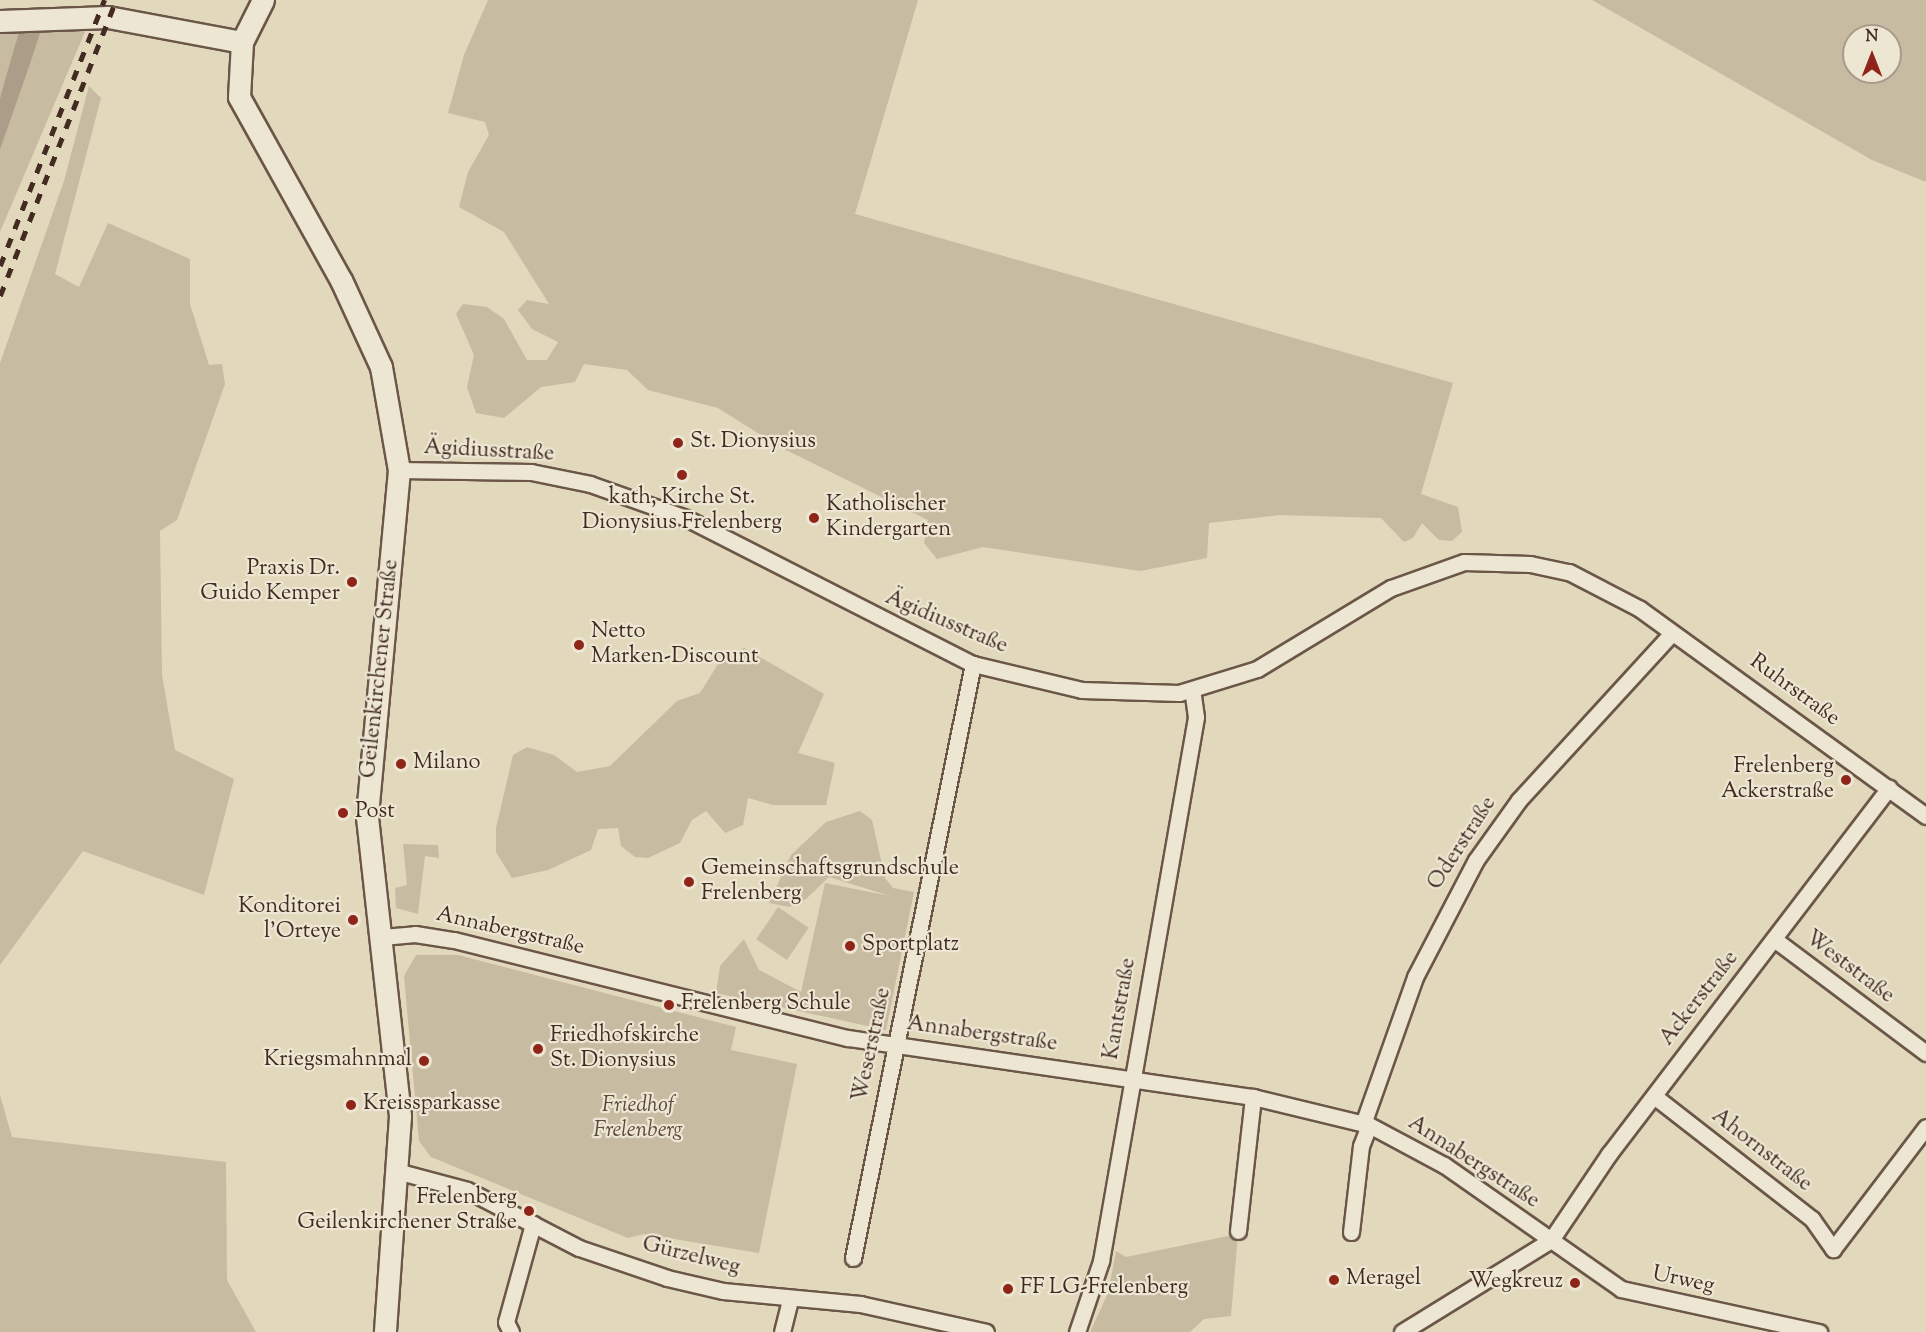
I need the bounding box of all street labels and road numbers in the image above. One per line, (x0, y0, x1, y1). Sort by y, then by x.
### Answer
street label: Ägidiusstraße (423, 435, 555, 469)
street label: Geilenkirchener Straße (356, 558, 406, 780)
street label: Ägidiusstraße (881, 585, 1011, 661)
street label: Ruhrstraße (1744, 649, 1844, 733)
street label: Oderstraße (1423, 792, 1503, 896)
street label: Annabergstraße (433, 902, 587, 962)
street label: Weststraße (1799, 926, 1899, 1010)
street label: Ackerstraße (1655, 946, 1745, 1052)
street label: Kantstraße (1099, 956, 1143, 1062)
street label: Weserstraße (848, 985, 898, 1105)
street label: Annabergstraße (905, 1011, 1059, 1059)
street label: Ahornstraße (1705, 1104, 1817, 1198)
street label: Annabergstraße (1402, 1111, 1544, 1215)
street label: Gürzelweg (639, 1232, 743, 1282)
street label: Urweg (1649, 1262, 1717, 1300)

